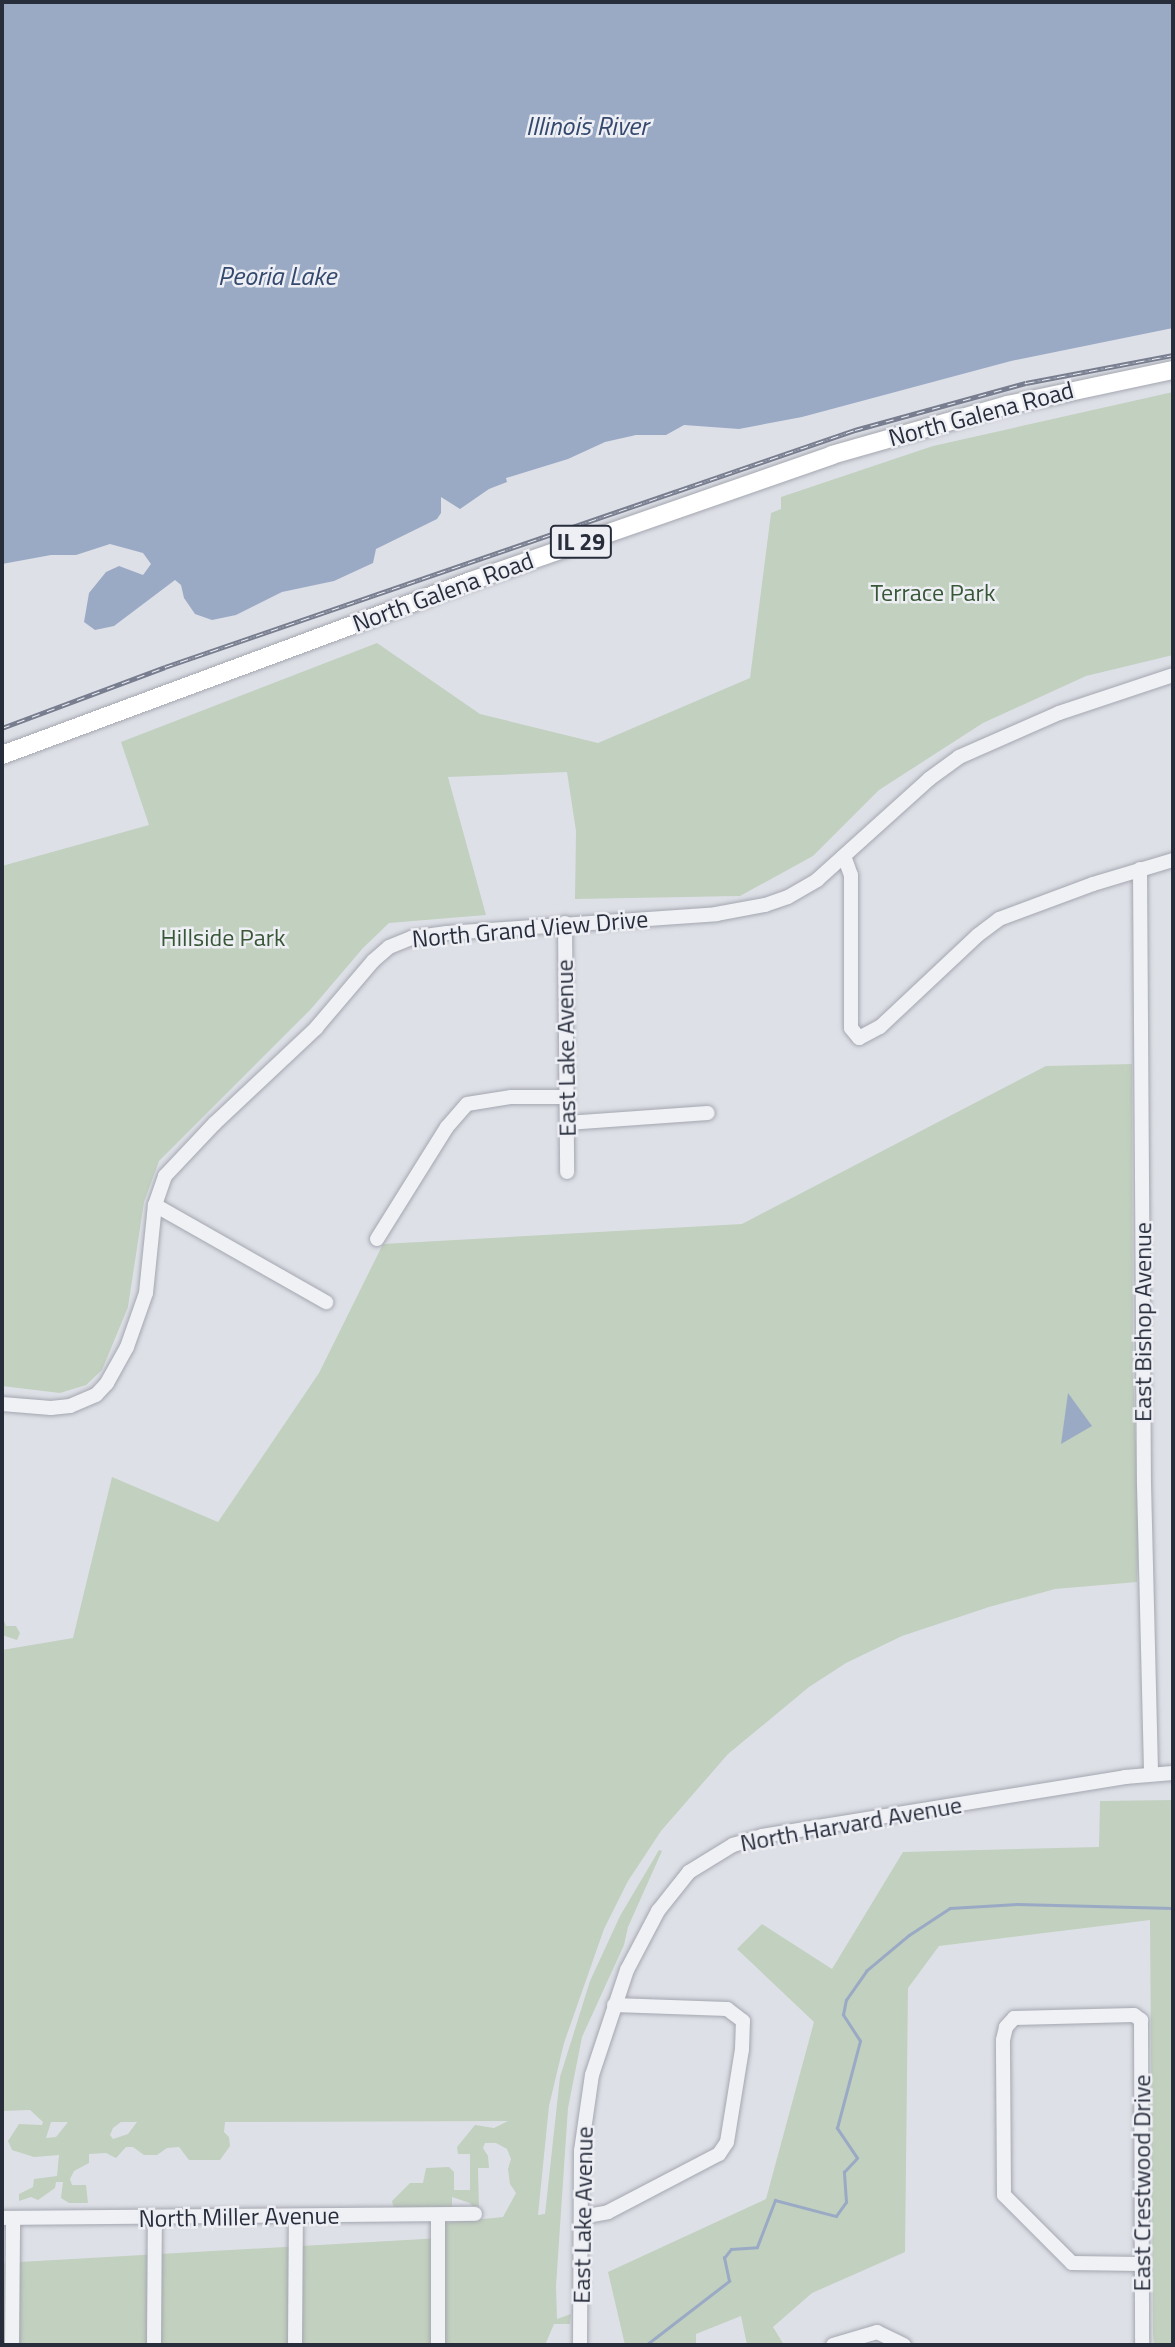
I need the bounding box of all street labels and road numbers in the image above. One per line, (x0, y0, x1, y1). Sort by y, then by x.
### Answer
street label: North Galena Road (885, 375, 1077, 453)
road number: IL 29 (550, 522, 612, 562)
street label: North Galena Road (349, 546, 537, 638)
street label: North Grand View Drive (411, 904, 649, 954)
street label: East Lake Avenue (550, 959, 582, 1137)
street label: East Bishop Avenue (1129, 1222, 1157, 1422)
street label: North Harvard Avenue (738, 1790, 964, 1858)
street label: East Crestwood Drive (1128, 2075, 1156, 2291)
street label: East Lake Avenue (567, 2126, 599, 2304)
street label: North Miller Avenue (138, 2201, 340, 2233)

